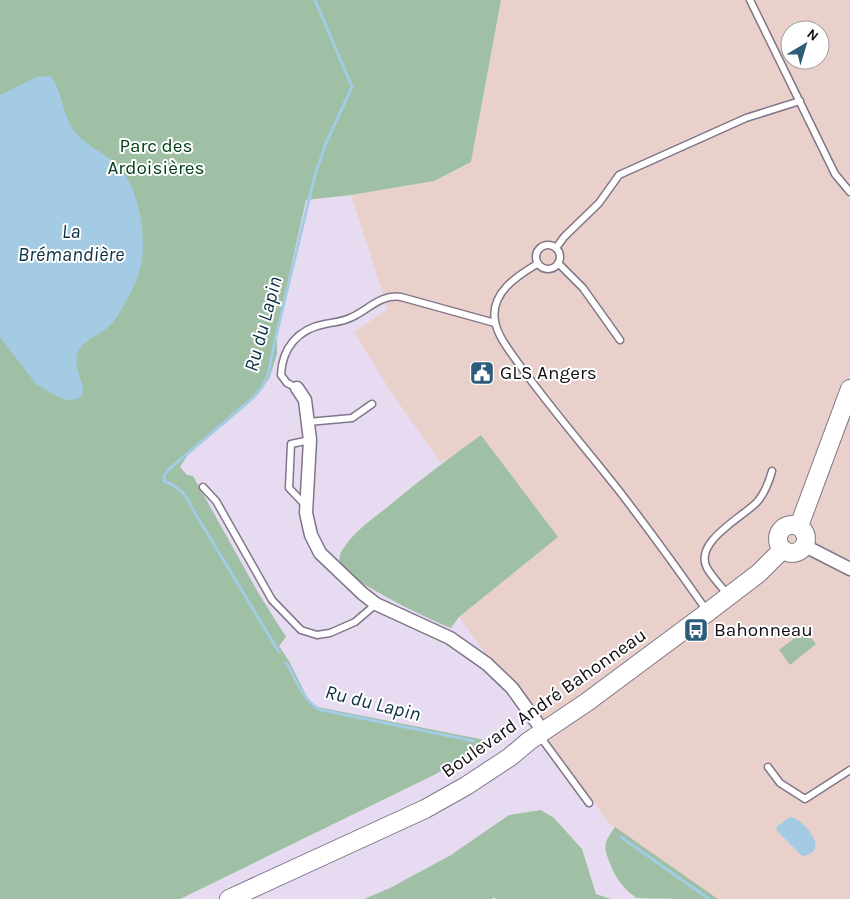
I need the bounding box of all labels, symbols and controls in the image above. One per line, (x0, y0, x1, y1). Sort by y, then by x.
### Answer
north arrow (780, 20, 830, 70)
text: N (804, 25, 822, 45)
park label: Parc des Ardoisières (107, 135, 205, 179)
water label: La Brémandière (18, 220, 124, 266)
water label: Ru du Lapin (239, 274, 287, 374)
public building icon: GLS Angers (469, 360, 495, 386)
place label: GLS Angers (500, 362, 597, 384)
bus stop icon: Bahonneau (683, 617, 709, 643)
place label: Bahonneau (714, 619, 813, 641)
street label: Boulevard André Bahonneau (437, 624, 651, 782)
water label: Ru du Lapin (323, 680, 423, 726)

